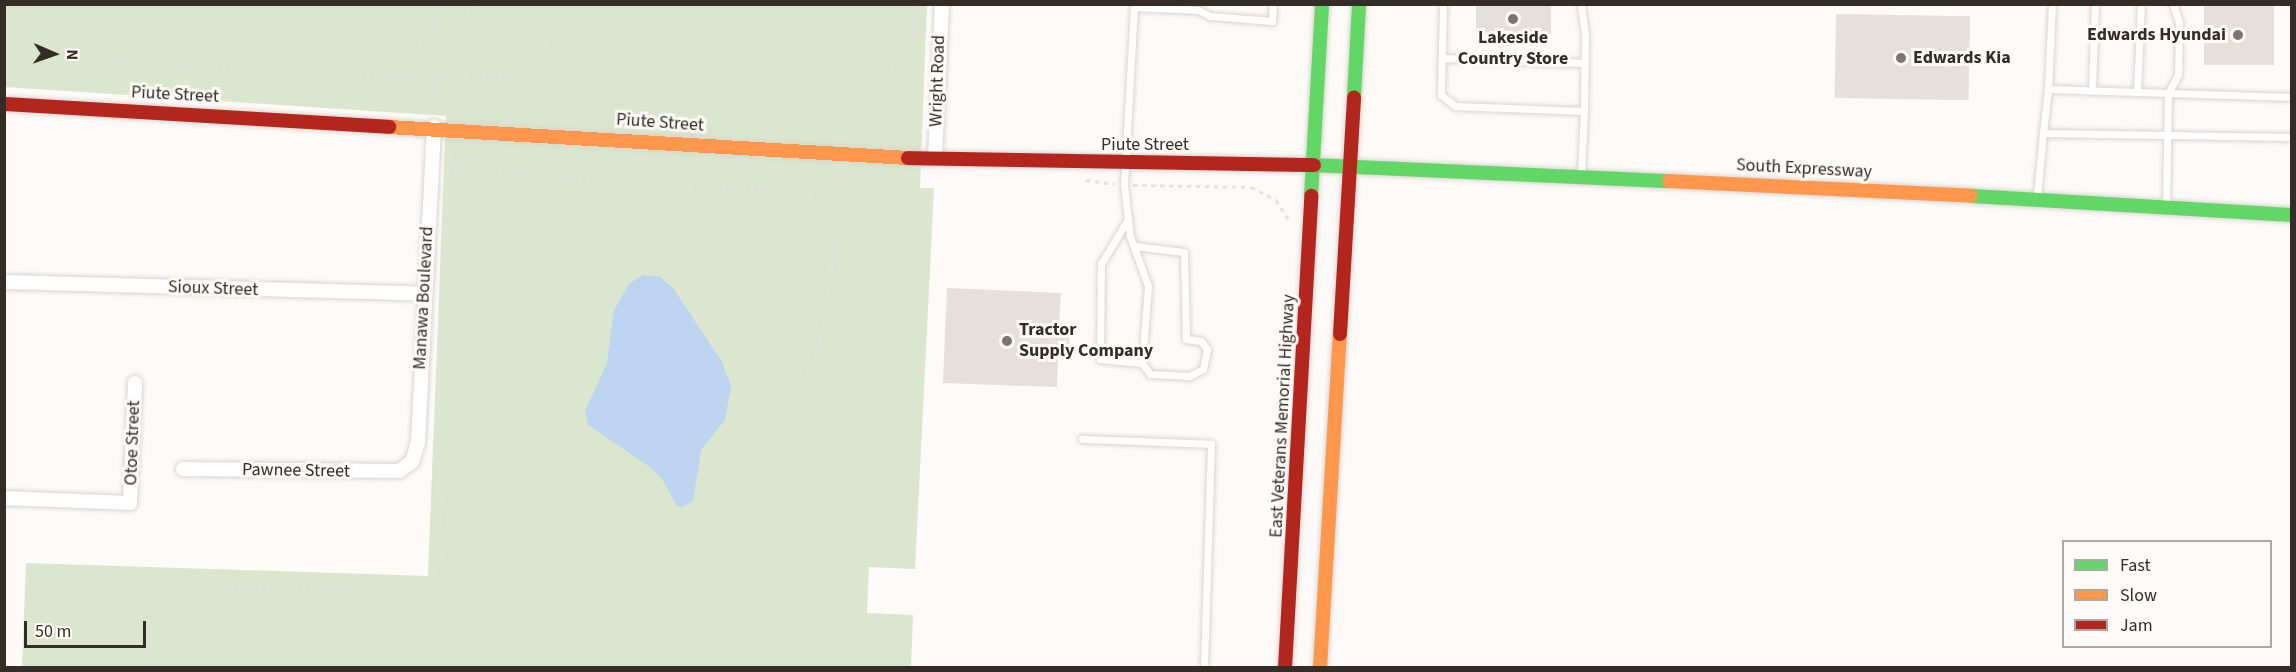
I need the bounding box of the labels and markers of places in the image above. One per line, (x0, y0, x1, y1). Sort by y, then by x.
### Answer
marker: Lakeside Country Store (1506, 12, 1520, 26)
place label: Edwards Hyundai (2087, 24, 2226, 46)
place label: Lakeside Country Store (1458, 28, 1568, 70)
marker: Edwards Hyundai (2231, 28, 2245, 42)
place label: Edwards Kia (1913, 47, 2011, 69)
marker: Edwards Kia (1894, 51, 1908, 65)
place label: Tractor Supply Company (1019, 320, 1153, 362)
marker: Tractor Supply Company (1000, 334, 1014, 348)

